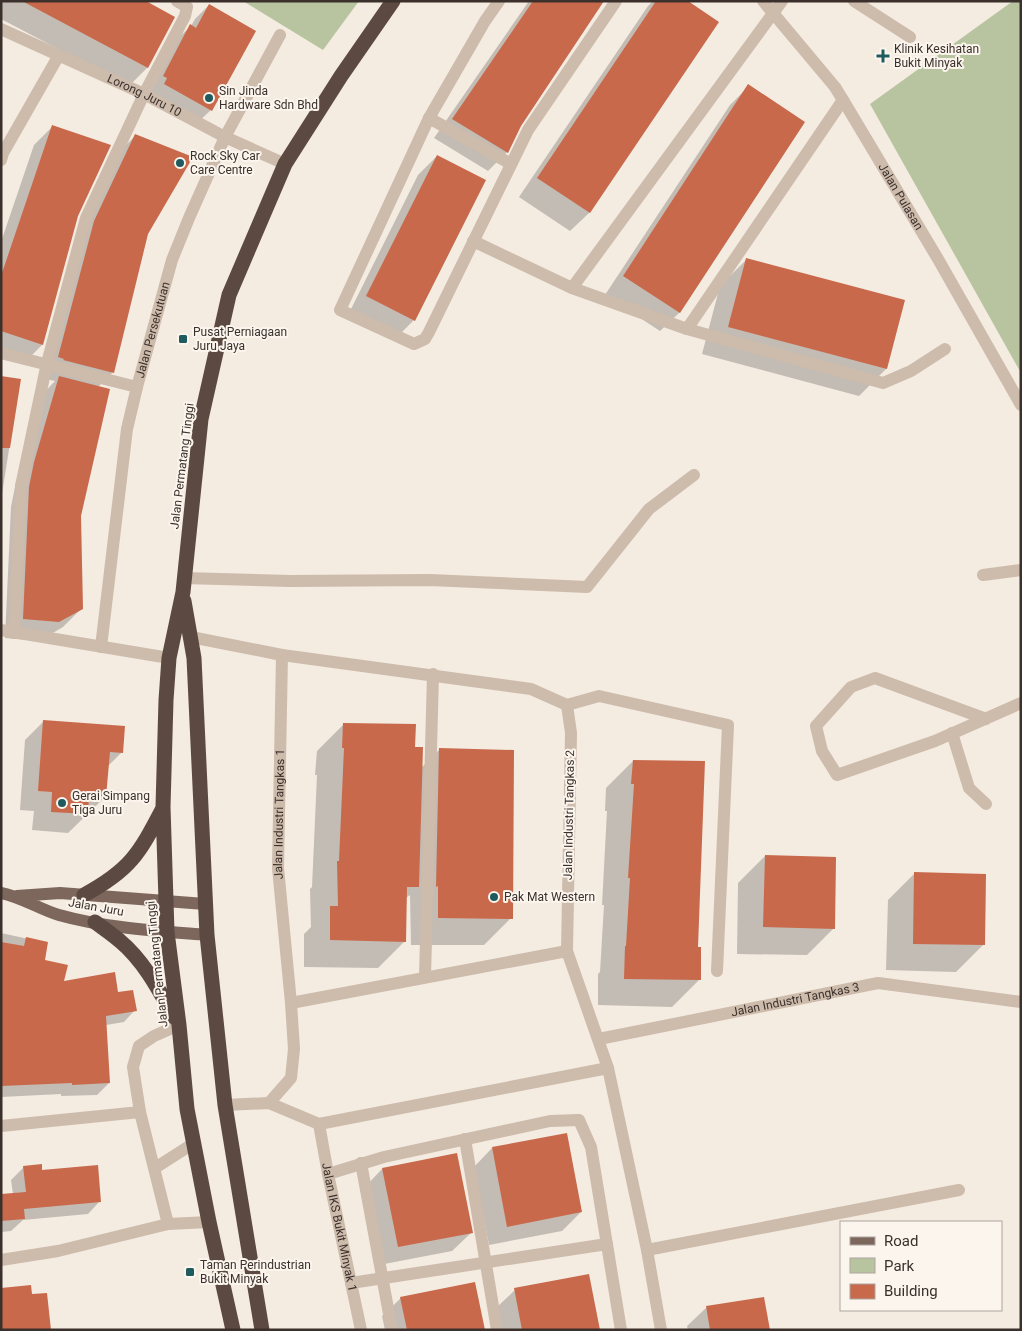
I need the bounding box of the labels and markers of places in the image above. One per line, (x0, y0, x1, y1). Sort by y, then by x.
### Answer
place label: Klinik Kesihatan Bukit Minyak (894, 42, 979, 70)
marker: Klinik Kesihatan Bukit Minyak (876, 49, 890, 63)
place label: Sin Jinda Hardware Sdn Bhd (219, 84, 318, 112)
marker: Sin Jinda Hardware Sdn Bhd (203, 92, 215, 104)
place label: Rock Sky Car Care Centre (190, 149, 260, 177)
marker: Rock Sky Car Care Centre (174, 157, 186, 169)
place label: Pusat Perniagaan Juru Jaya (193, 325, 287, 353)
marker: Pusat Perniagaan Juru Jaya (177, 333, 189, 345)
place label: Gerai Simpang Tiga Juru (72, 789, 150, 817)
marker: Gerai Simpang Tiga Juru (56, 797, 68, 809)
place label: Pak Mat Western (504, 890, 595, 904)
marker: Pak Mat Western (488, 891, 500, 903)
place label: Taman Perindustrian Bukit Minyak (200, 1258, 311, 1286)
marker: Taman Perindustrian Bukit Minyak (184, 1266, 196, 1278)

